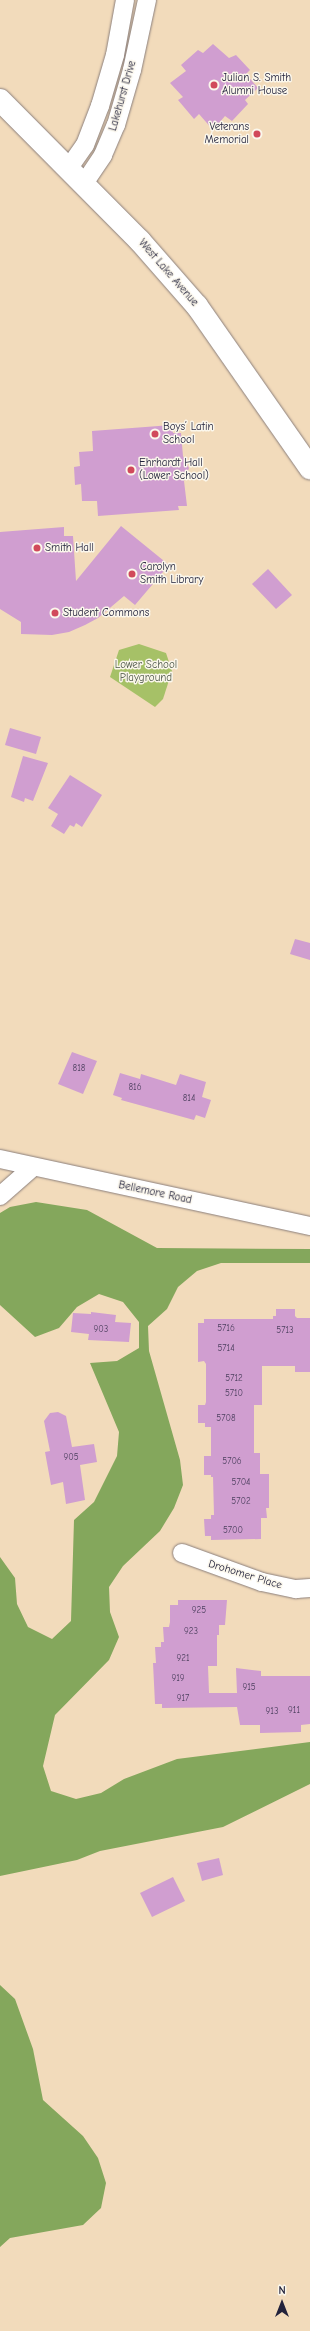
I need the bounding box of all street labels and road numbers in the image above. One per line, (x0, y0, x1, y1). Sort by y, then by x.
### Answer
street label: Lakehurst Drive (107, 59, 139, 133)
street label: West Lake Avenue (135, 237, 201, 309)
street label: Bellemore Road (117, 1179, 193, 1207)
street label: Drohomer Place (207, 1558, 283, 1592)

